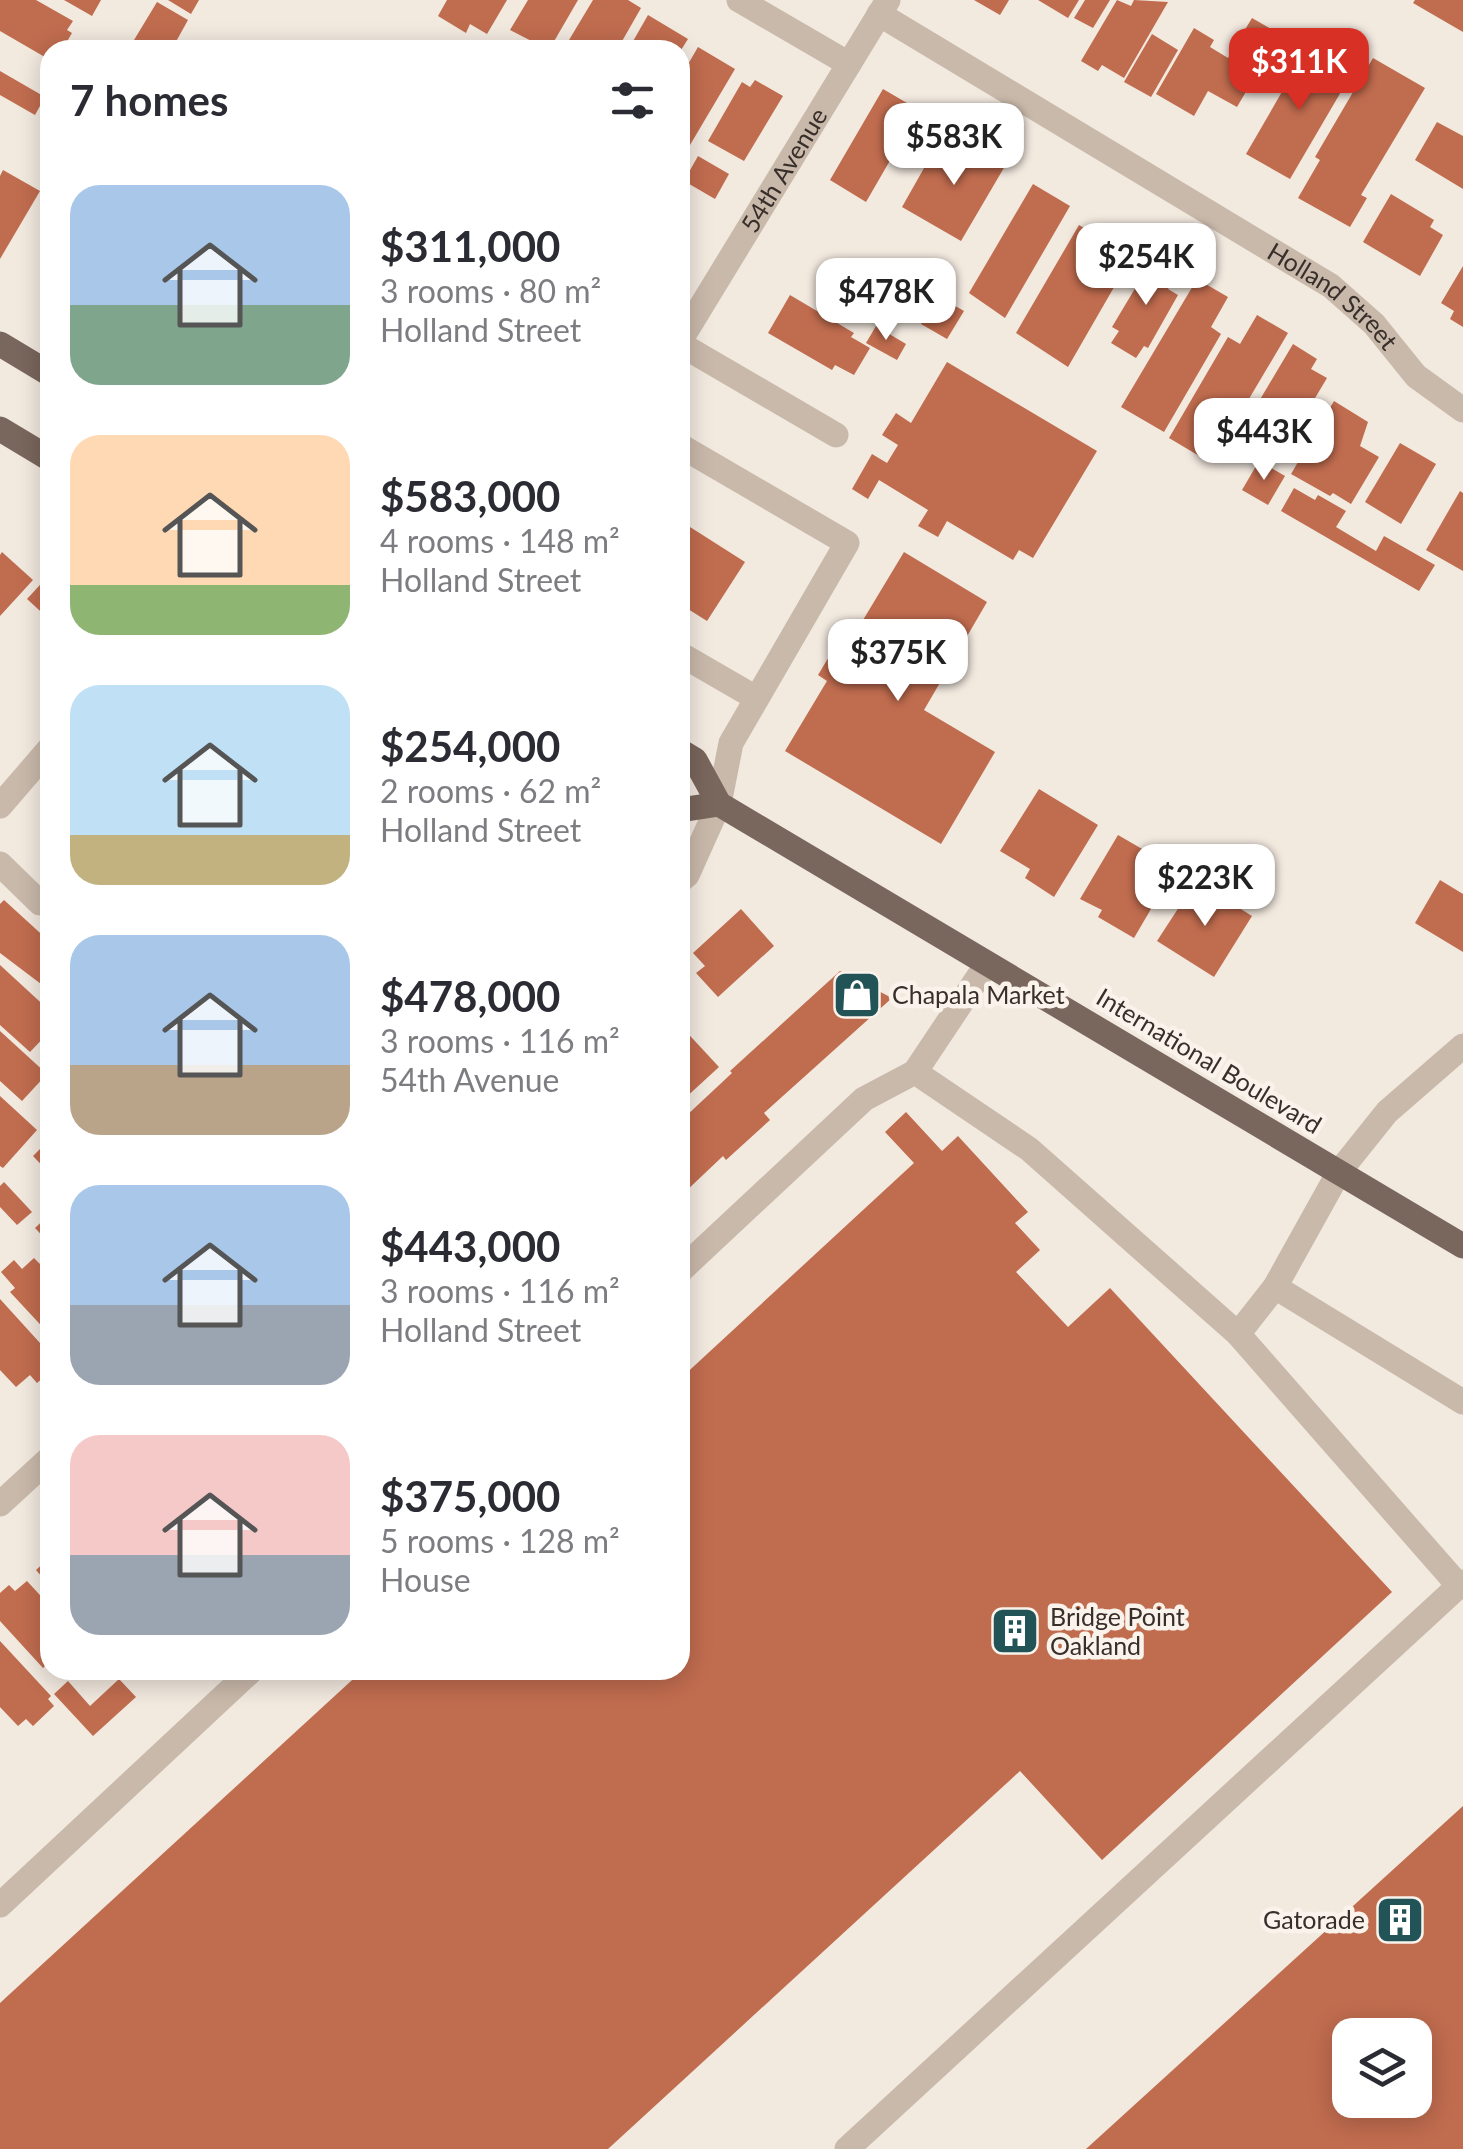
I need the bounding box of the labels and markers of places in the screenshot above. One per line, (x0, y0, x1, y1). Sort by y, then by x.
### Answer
pin: $311K (1229, 28, 1369, 113)
pin: $583K (884, 103, 1024, 188)
pin: $254K (1076, 223, 1216, 308)
pin: $478K (816, 258, 956, 343)
pin: $443K (1194, 398, 1334, 483)
pin: $375K (828, 619, 968, 704)
pin: $223K (1135, 844, 1275, 929)
shop icon: Chapala Market (831, 969, 883, 1021)
place label: Chapala Market (892, 979, 1065, 1009)
place label: Bridge Point Oakland (1050, 1601, 1185, 1660)
building icon: Bridge Point Oakland (989, 1605, 1041, 1657)
building icon: Gatorade (1374, 1894, 1426, 1946)
place label: Gatorade (1263, 1904, 1365, 1934)

